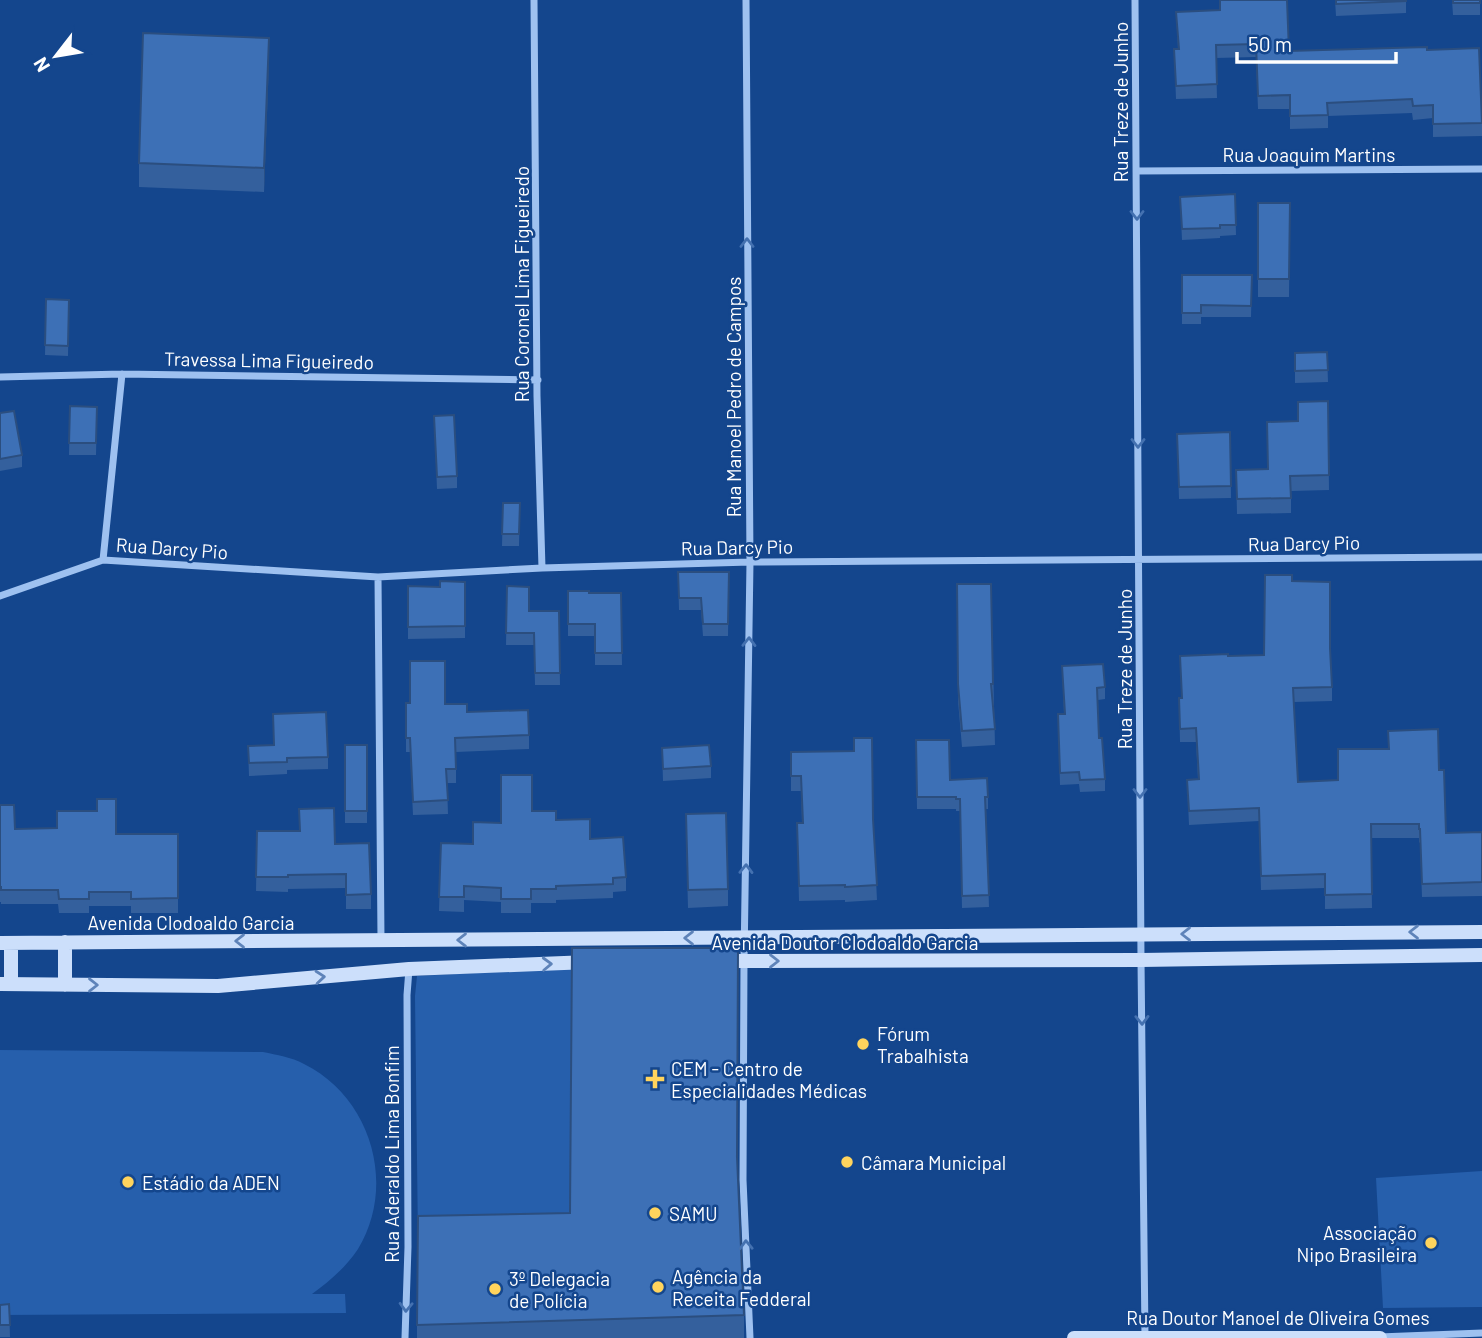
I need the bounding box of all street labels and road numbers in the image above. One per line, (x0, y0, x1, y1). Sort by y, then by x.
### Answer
street label: Rua Treze de Junho (1109, 22, 1132, 182)
street label: Rua Joaquim Martins (1223, 143, 1396, 166)
street label: Rua Coronel Lima Figueiredo (510, 166, 533, 402)
street label: Rua Manoel Pedro de Campos (722, 277, 745, 517)
street label: Travessa Lima Figueiredo (164, 347, 374, 373)
street label: Rua Darcy Pio (1248, 531, 1360, 555)
street label: Rua Darcy Pio (115, 533, 229, 563)
street label: Rua Darcy Pio (681, 535, 793, 559)
street label: Rua Treze de Junho (1113, 589, 1136, 749)
street label: Avenida Clodoaldo Garcia (88, 911, 294, 934)
street label: Avenida Doutor Clodoaldo Garcia (712, 931, 978, 954)
street label: Rua Aderaldo Lima Bonfim (380, 1045, 403, 1263)
street label: Rua Doutor Manoel de Oliveira Gomes (1126, 1306, 1430, 1329)

